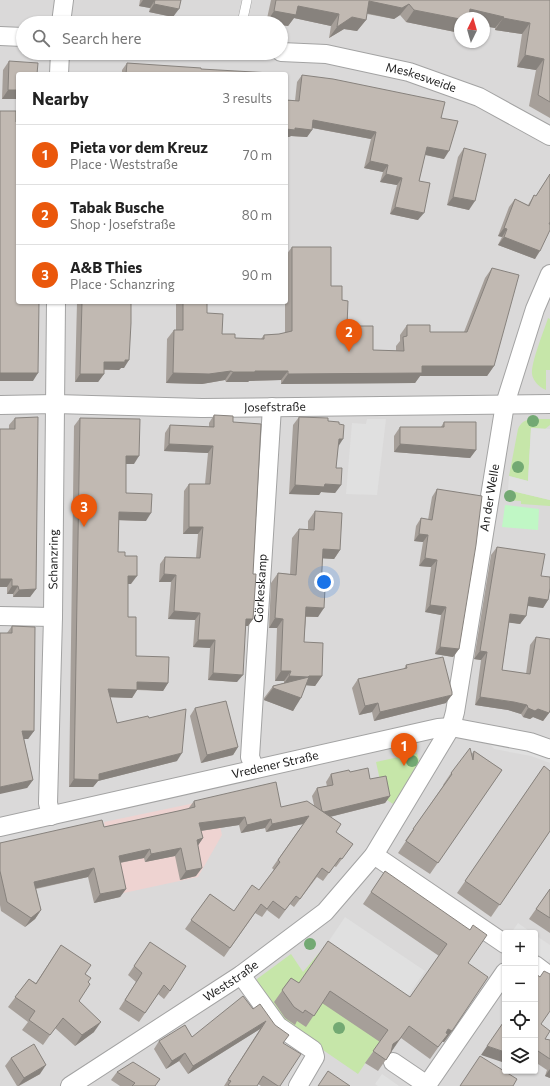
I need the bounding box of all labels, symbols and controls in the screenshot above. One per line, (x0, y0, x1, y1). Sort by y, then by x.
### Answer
north arrow (454, 12, 490, 48)
search box (16, 16, 288, 60)
icon: search (30, 27, 52, 49)
text: Search here (62, 29, 141, 47)
street label: Meskesweide (385, 59, 458, 94)
text: Nearby (32, 88, 89, 109)
text: 3 results (223, 90, 272, 106)
text: Pieta vor dem Kreuz (70, 138, 208, 156)
text: 1 (42, 147, 48, 163)
text: 70 m (243, 147, 272, 163)
text: Place · Weststraße (70, 156, 178, 172)
text: Tabak Busche (70, 198, 164, 216)
text: 2 (41, 207, 49, 223)
text: 80 m (242, 207, 272, 223)
text: Shop · Josefstraße (70, 216, 175, 232)
text: A&B Thies (70, 258, 142, 276)
text: 3 (41, 267, 49, 283)
text: 90 m (242, 267, 272, 283)
text: Place · Schanzring (70, 276, 175, 292)
pin: 2 (336, 319, 362, 352)
street label: Josefstraße (244, 399, 306, 415)
street label: An der Welle (476, 463, 501, 532)
pin: 3 (71, 494, 97, 527)
street label: Schanzring (45, 529, 60, 590)
street label: Görkeskamp (250, 553, 269, 623)
your location (314, 572, 334, 592)
pin: 1 (391, 733, 417, 766)
street label: Vredener Straße (230, 747, 320, 780)
map controls (502, 930, 538, 1074)
button: + (502, 930, 538, 966)
street label: Weststraße (200, 957, 260, 1004)
button: − (502, 966, 538, 1002)
button: locate (502, 1002, 538, 1038)
button: layers (502, 1038, 538, 1074)

